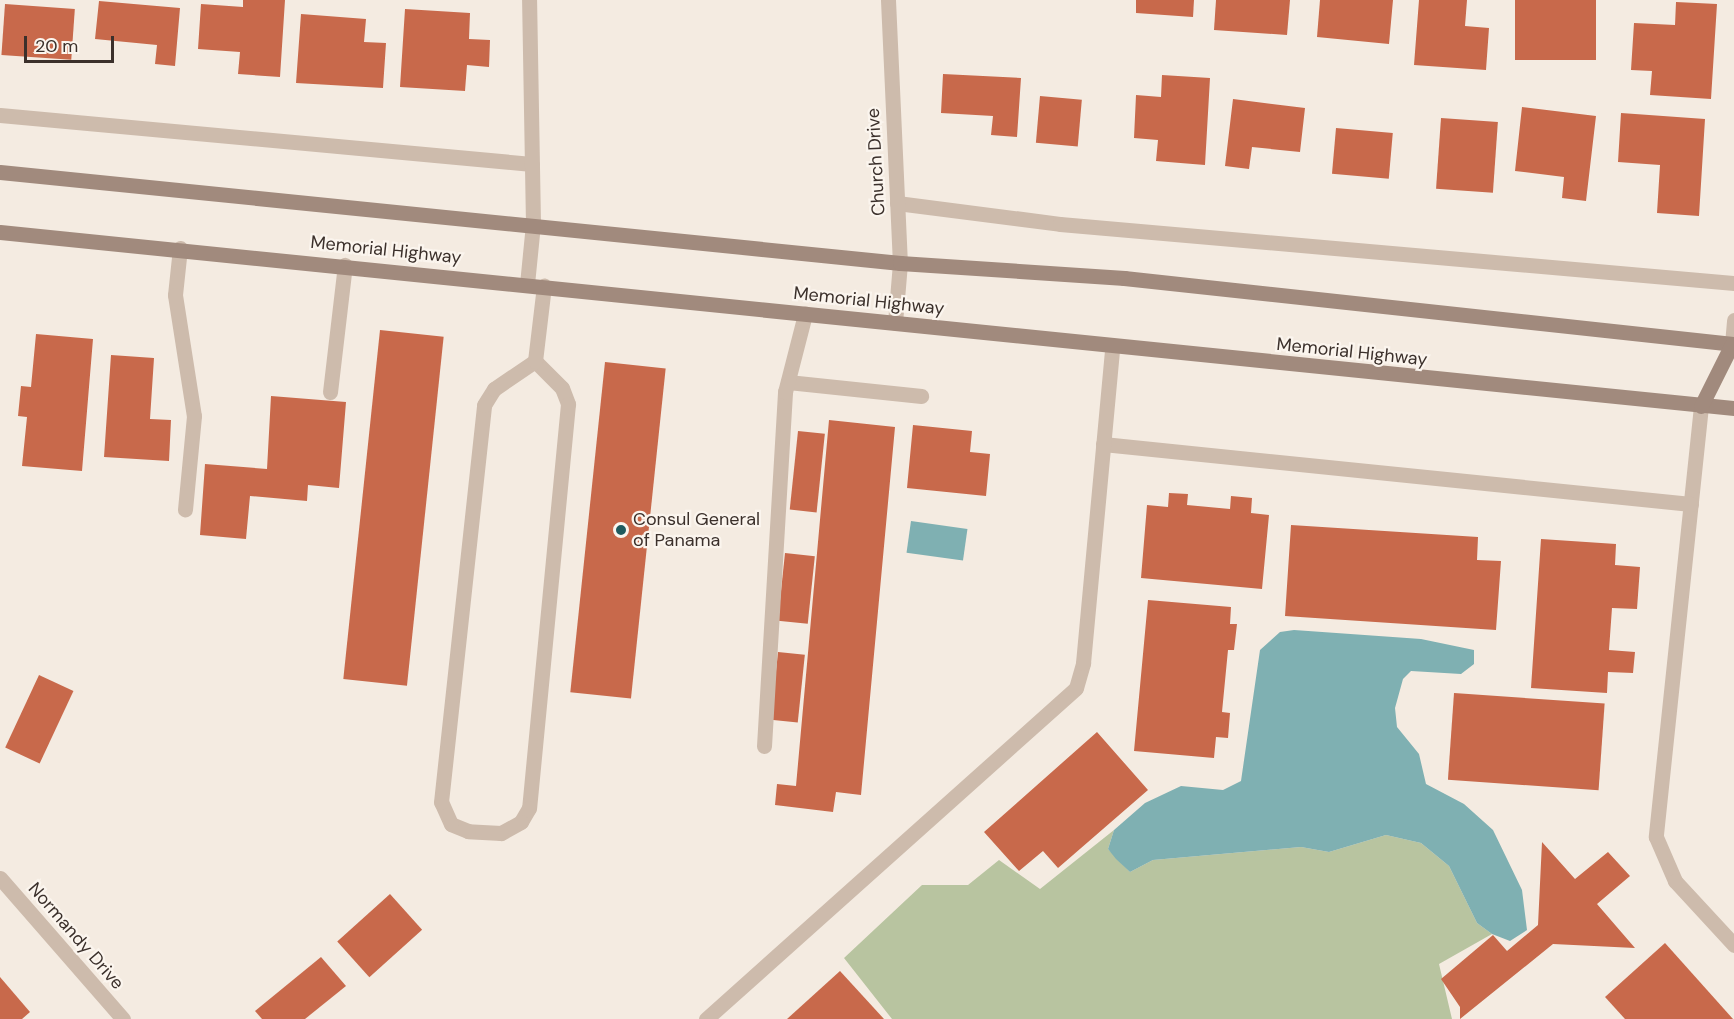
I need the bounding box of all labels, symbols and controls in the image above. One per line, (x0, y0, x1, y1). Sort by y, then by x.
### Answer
scale bar (27, 24, 117, 62)
text: 20 m (35, 34, 78, 58)
street label: Church Drive (862, 108, 890, 216)
street label: Memorial Highway (310, 231, 462, 269)
street label: Memorial Highway (793, 282, 945, 320)
street label: Memorial Highway (1276, 333, 1428, 371)
place label: Consul General of Panama (633, 509, 760, 552)
marker: Consul General of Panama (614, 523, 628, 537)
street label: Normandy Drive (24, 878, 128, 994)

